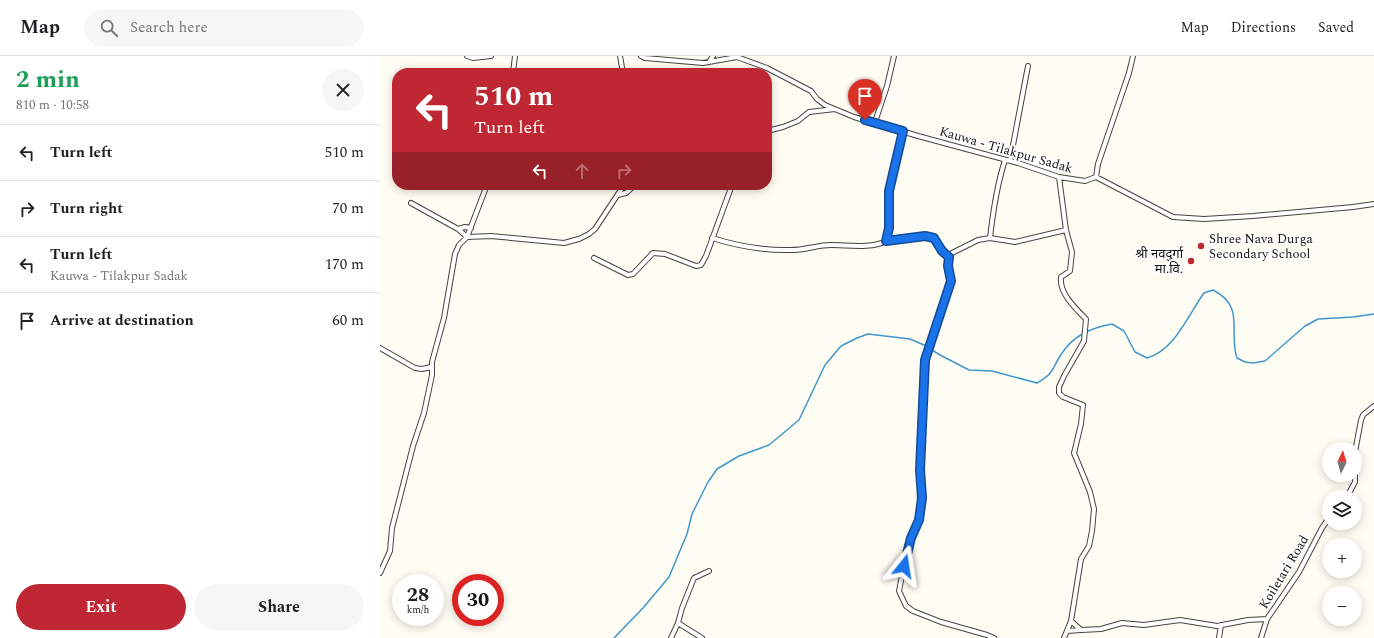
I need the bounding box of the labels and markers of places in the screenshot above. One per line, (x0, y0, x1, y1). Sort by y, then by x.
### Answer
pin (848, 79, 882, 120)
place label: Shree Nava Durga Secondary School (1209, 229, 1313, 264)
marker: Shree Nava Durga Secondary School (1196, 241, 1206, 251)
place label: श्री नवदुर्गा मा.वि. (1135, 244, 1184, 279)
marker: श्री नवदुर्गा मा.वि. (1186, 256, 1196, 266)

